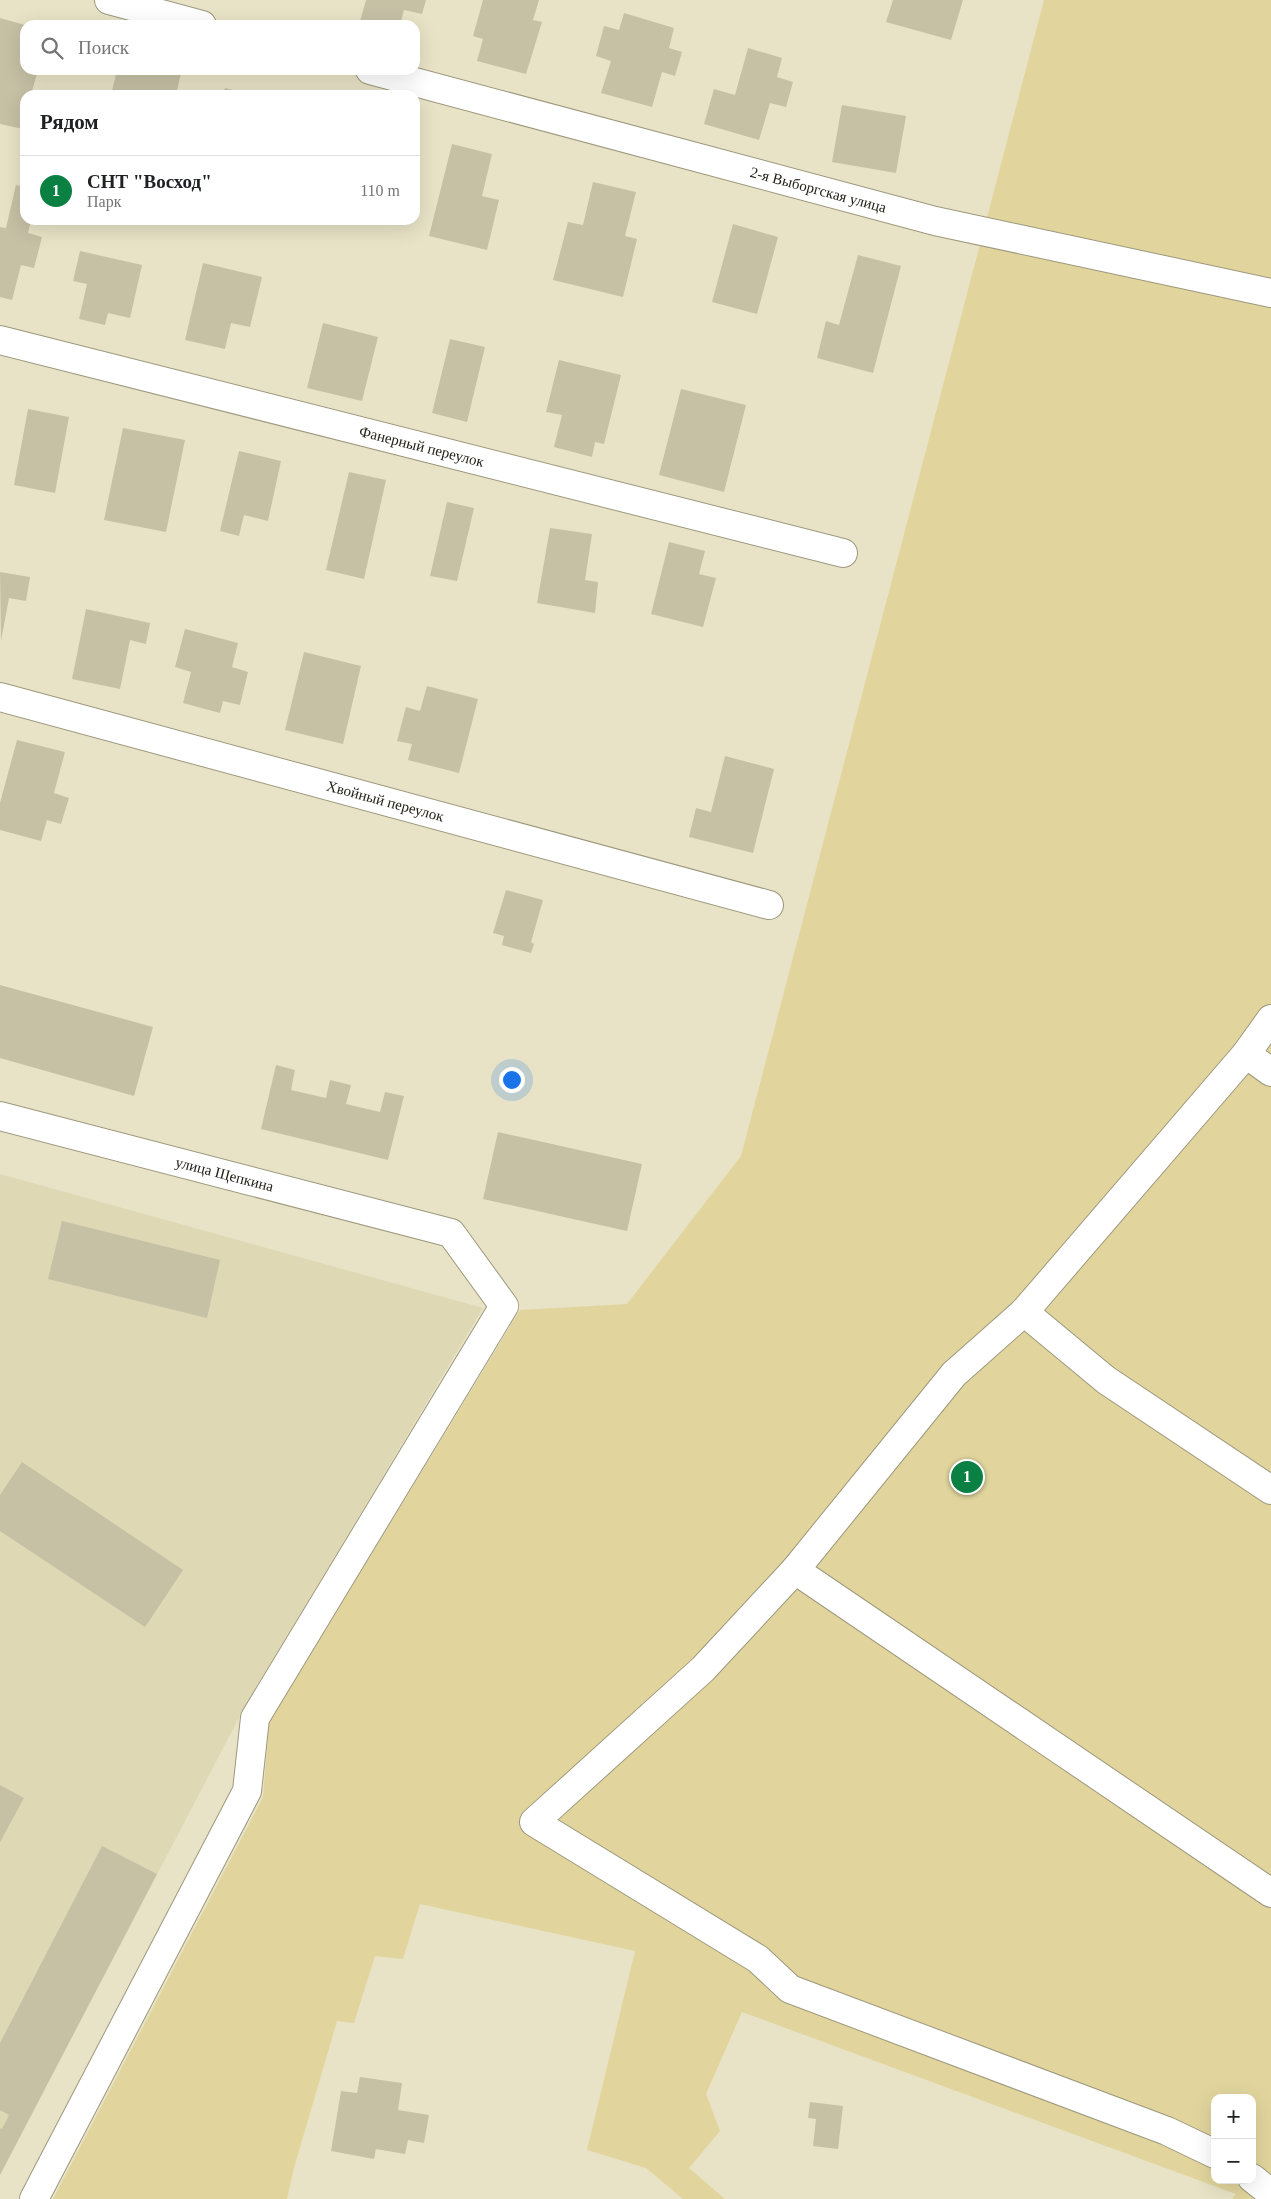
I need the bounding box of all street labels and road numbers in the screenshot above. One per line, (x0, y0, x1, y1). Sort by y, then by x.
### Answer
street label: 2-я Выборгская улица (748, 164, 888, 216)
street label: Фанерный переулок (358, 423, 487, 470)
street label: Хвойный переулок (325, 778, 446, 825)
street label: улица Щепкина (174, 1154, 276, 1195)

